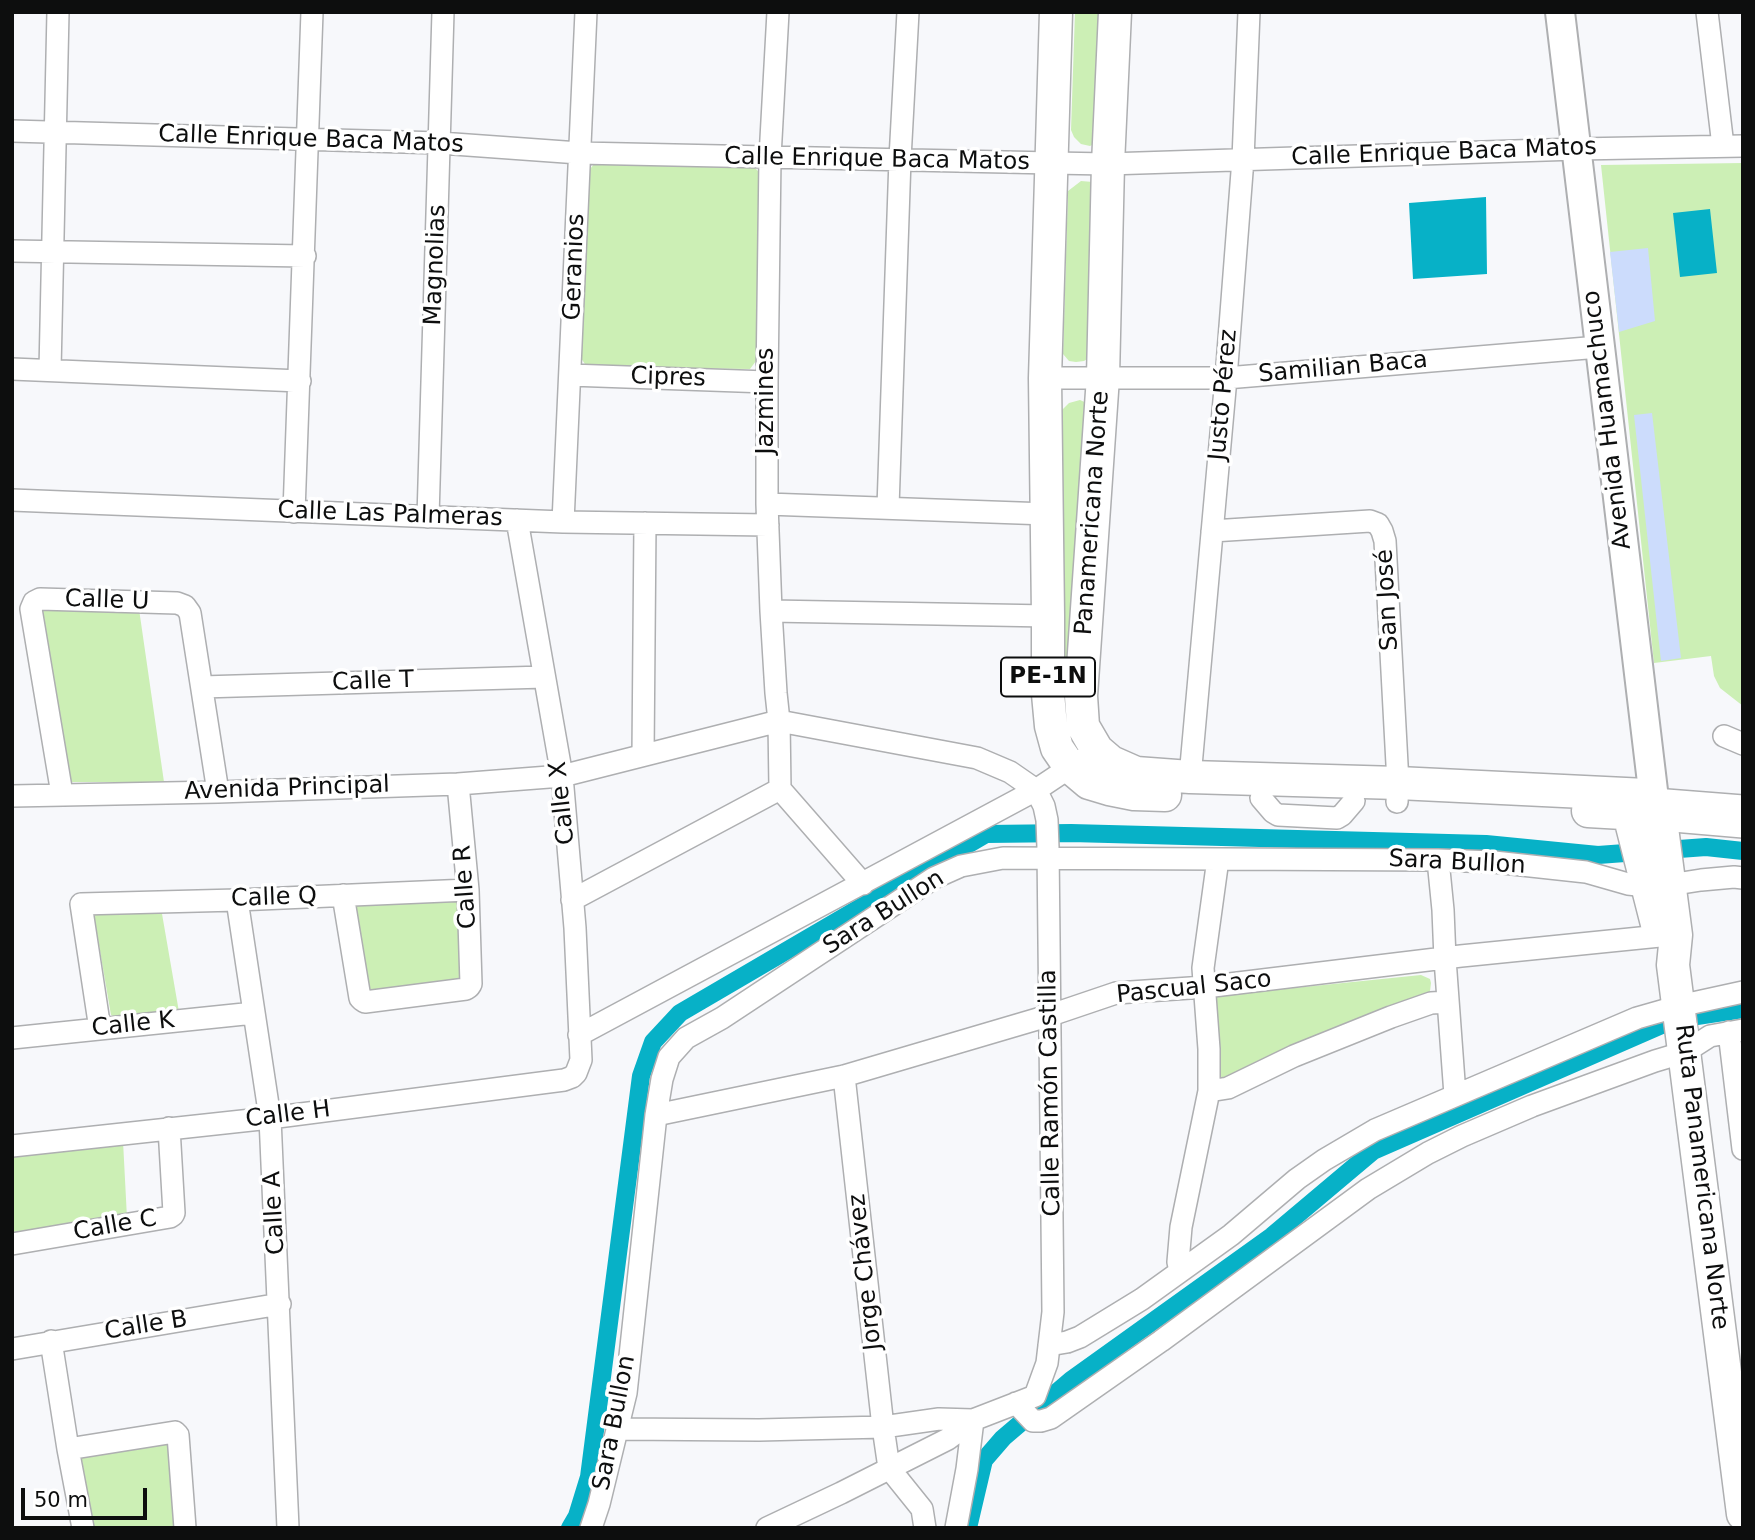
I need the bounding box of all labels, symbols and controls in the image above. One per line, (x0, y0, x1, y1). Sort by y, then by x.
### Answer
street label: Calle Enrique Baca Matos (158, 120, 464, 160)
street label: Calle Enrique Baca Matos (1291, 133, 1597, 173)
street label: Calle Enrique Baca Matos (724, 143, 1030, 177)
street label: Magnolias (419, 204, 453, 326)
street label: Geranios (559, 213, 591, 321)
street label: Avenida Huamachuco (1578, 289, 1638, 551)
street label: Justo Pérez (1204, 328, 1244, 462)
street label: Samilian Baca (1257, 346, 1429, 390)
street label: Jazmines (753, 348, 781, 454)
street label: Cipres (630, 362, 706, 394)
street label: Panamericana Norte (1070, 390, 1116, 636)
street label: Calle Las Palmeras (277, 497, 503, 533)
street label: San José (1371, 548, 1405, 652)
street label: Calle U (64, 585, 150, 617)
road number: PE-1N (1001, 657, 1095, 696)
street label: Calle T (332, 666, 414, 698)
street label: Calle X (544, 760, 582, 846)
street label: Avenida Principal (184, 771, 390, 807)
street label: Calle R (449, 844, 483, 930)
street label: Sara Bullon (1388, 845, 1526, 881)
street label: Sara Bullon (818, 864, 950, 962)
street label: Calle Q (230, 882, 318, 914)
street label: Pascual Saco (1115, 966, 1273, 1010)
street label: Calle Ramón Castilla (1034, 969, 1068, 1217)
street label: Calle K (90, 1006, 176, 1044)
street label: Ruta Panamericana Norte (1668, 1023, 1734, 1331)
street label: Calle H (244, 1096, 332, 1134)
street label: Calle A (258, 1170, 292, 1256)
street label: Jorge Chávez (843, 1192, 889, 1352)
street label: Calle C (71, 1205, 159, 1247)
street label: Calle B (102, 1305, 190, 1347)
street label: Sara Bullon (588, 1353, 642, 1493)
scale bar (24, 1474, 150, 1518)
text: 50 m (34, 1488, 88, 1512)

